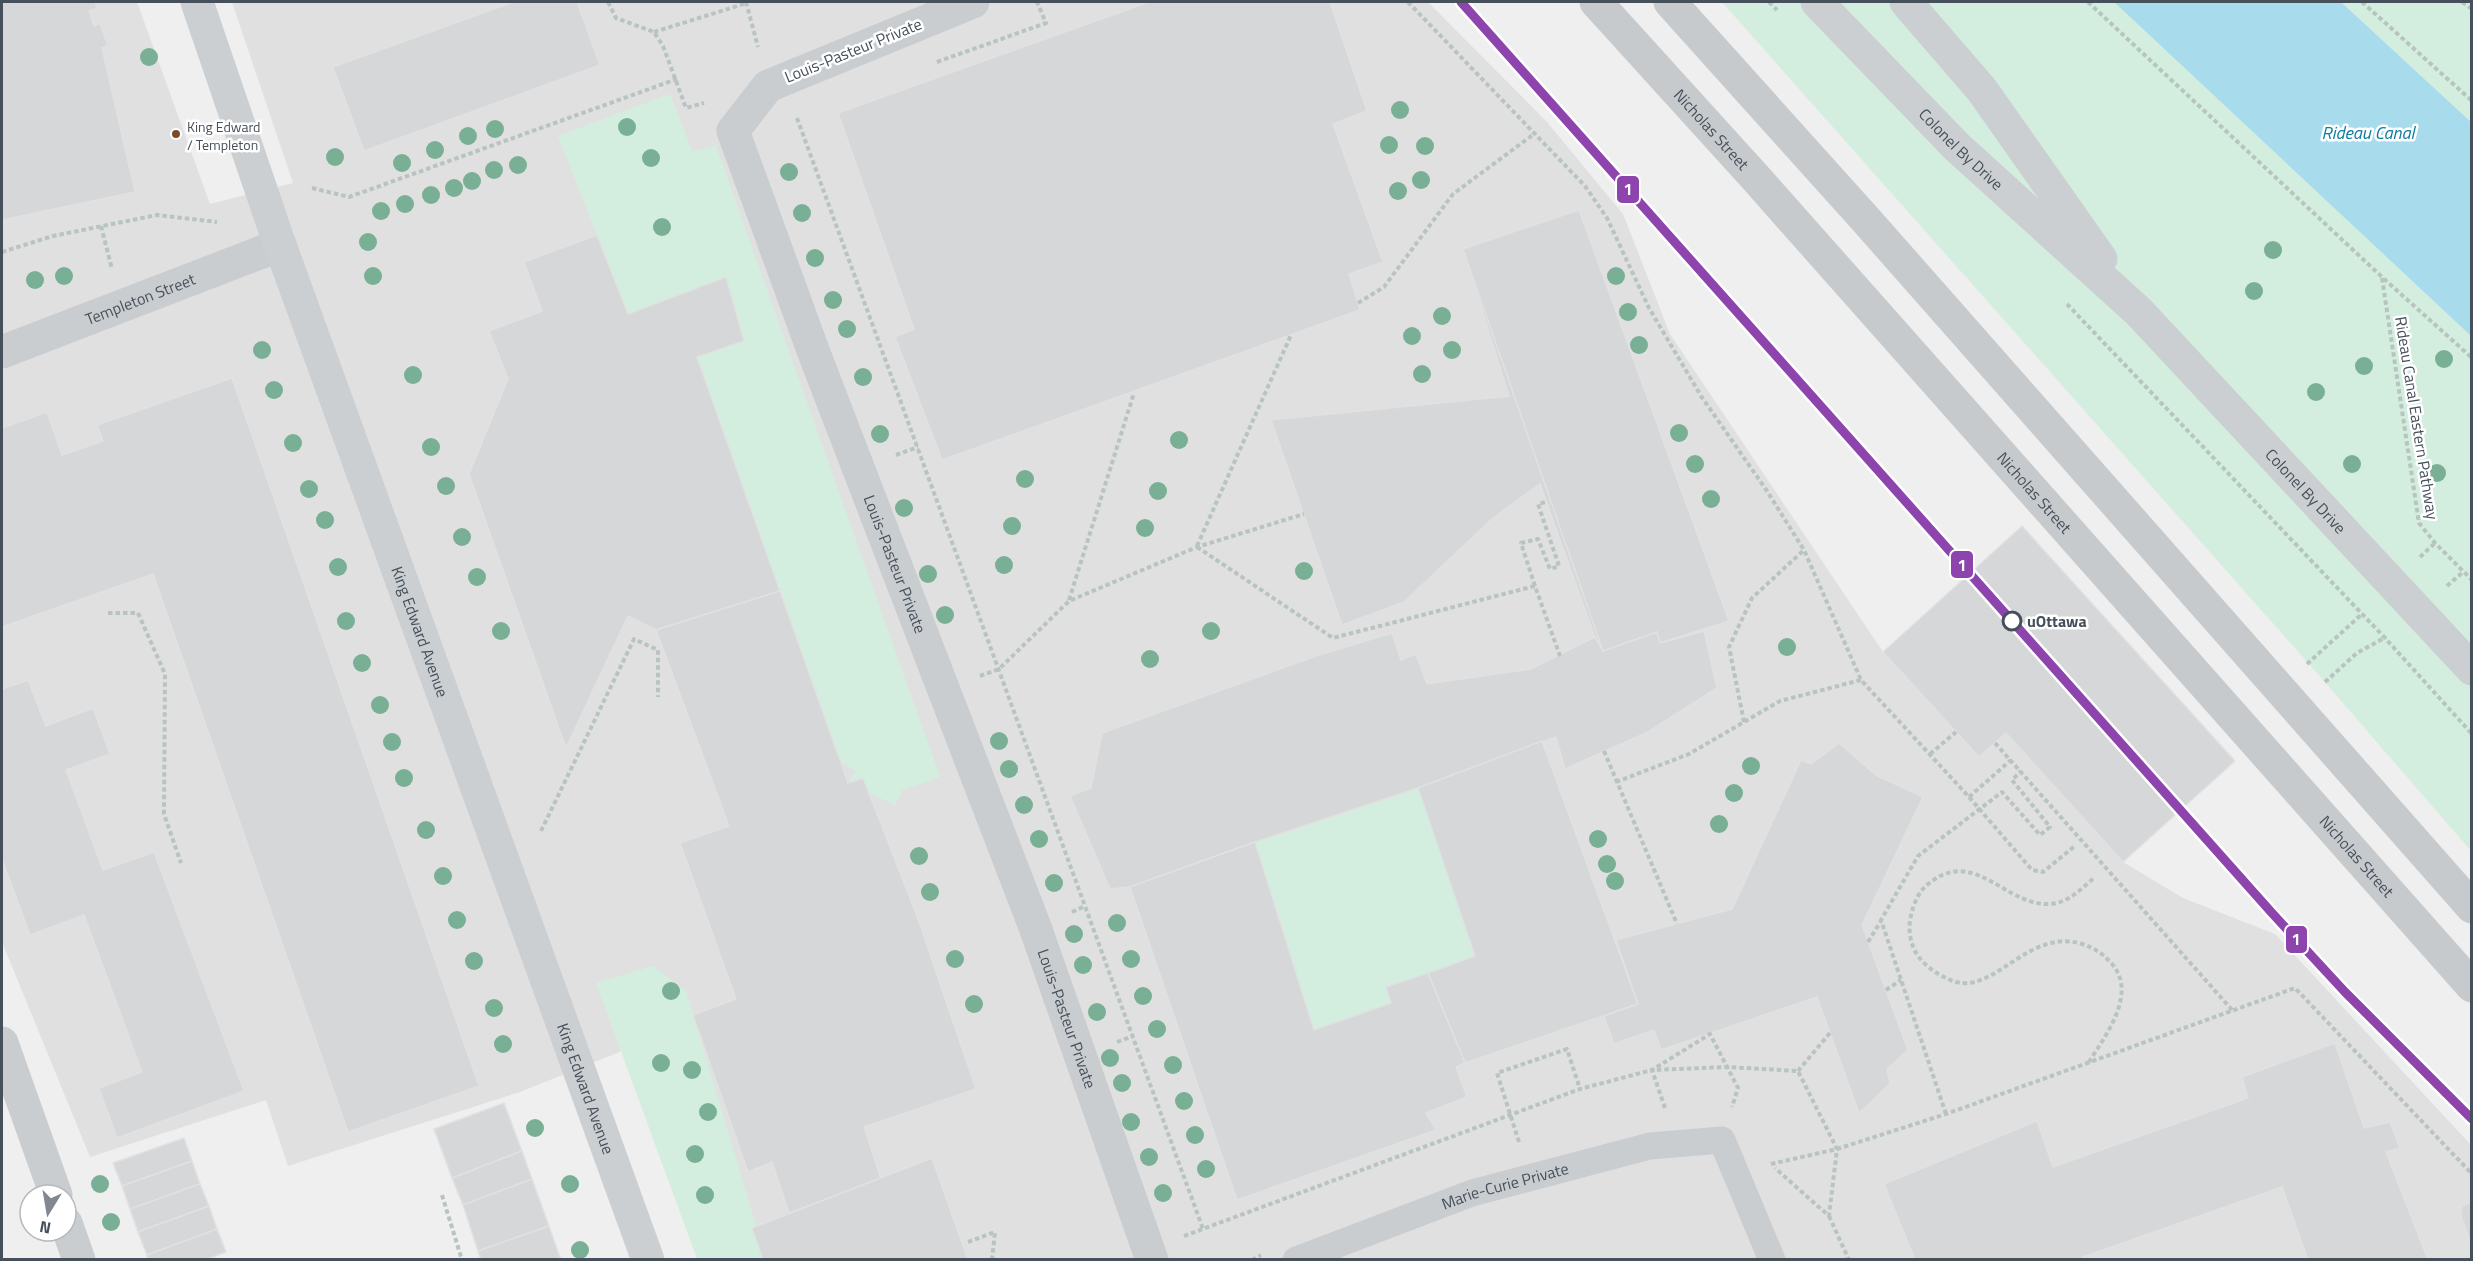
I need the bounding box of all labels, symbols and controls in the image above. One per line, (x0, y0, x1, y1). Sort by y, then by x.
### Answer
street label: Louis-Pasteur Private (781, 11, 925, 89)
street label: Nicholas Street (1668, 83, 1755, 176)
street label: Colonel By Drive (1914, 103, 2009, 196)
place label: King Edward / Templeton (187, 116, 261, 155)
water label: Rideau Canal (2322, 119, 2417, 146)
marker: King Edward / Templeton (170, 128, 182, 140)
line badge: 1 (1616, 175, 1640, 204)
text: 1 (1624, 177, 1632, 201)
street label: Templeton Street (82, 267, 199, 331)
street label: Rideau Canal Eastern Pathway (2389, 315, 2445, 522)
street label: Colonel By Drive (2260, 443, 2352, 539)
street label: Nicholas Street (1992, 446, 2078, 539)
street label: Louis-Pasteur Private (858, 491, 933, 637)
line badge: 1 (1950, 550, 1974, 579)
text: 1 (1958, 553, 1966, 577)
street label: King Edward Avenue (385, 563, 455, 700)
place label: uOttawa (2027, 609, 2087, 633)
marker: uOttawa (2002, 611, 2022, 631)
street label: Nicholas Street (2314, 810, 2400, 903)
line badge: 1 (2285, 925, 2308, 954)
text: 1 (2292, 927, 2300, 951)
street label: Louis-Pasteur Private (1032, 946, 1103, 1092)
street label: King Edward Avenue (551, 1020, 621, 1157)
street label: Marie-Curie Private (1438, 1156, 1571, 1216)
north arrow (18, 1183, 78, 1243)
text: N (37, 1215, 53, 1241)

